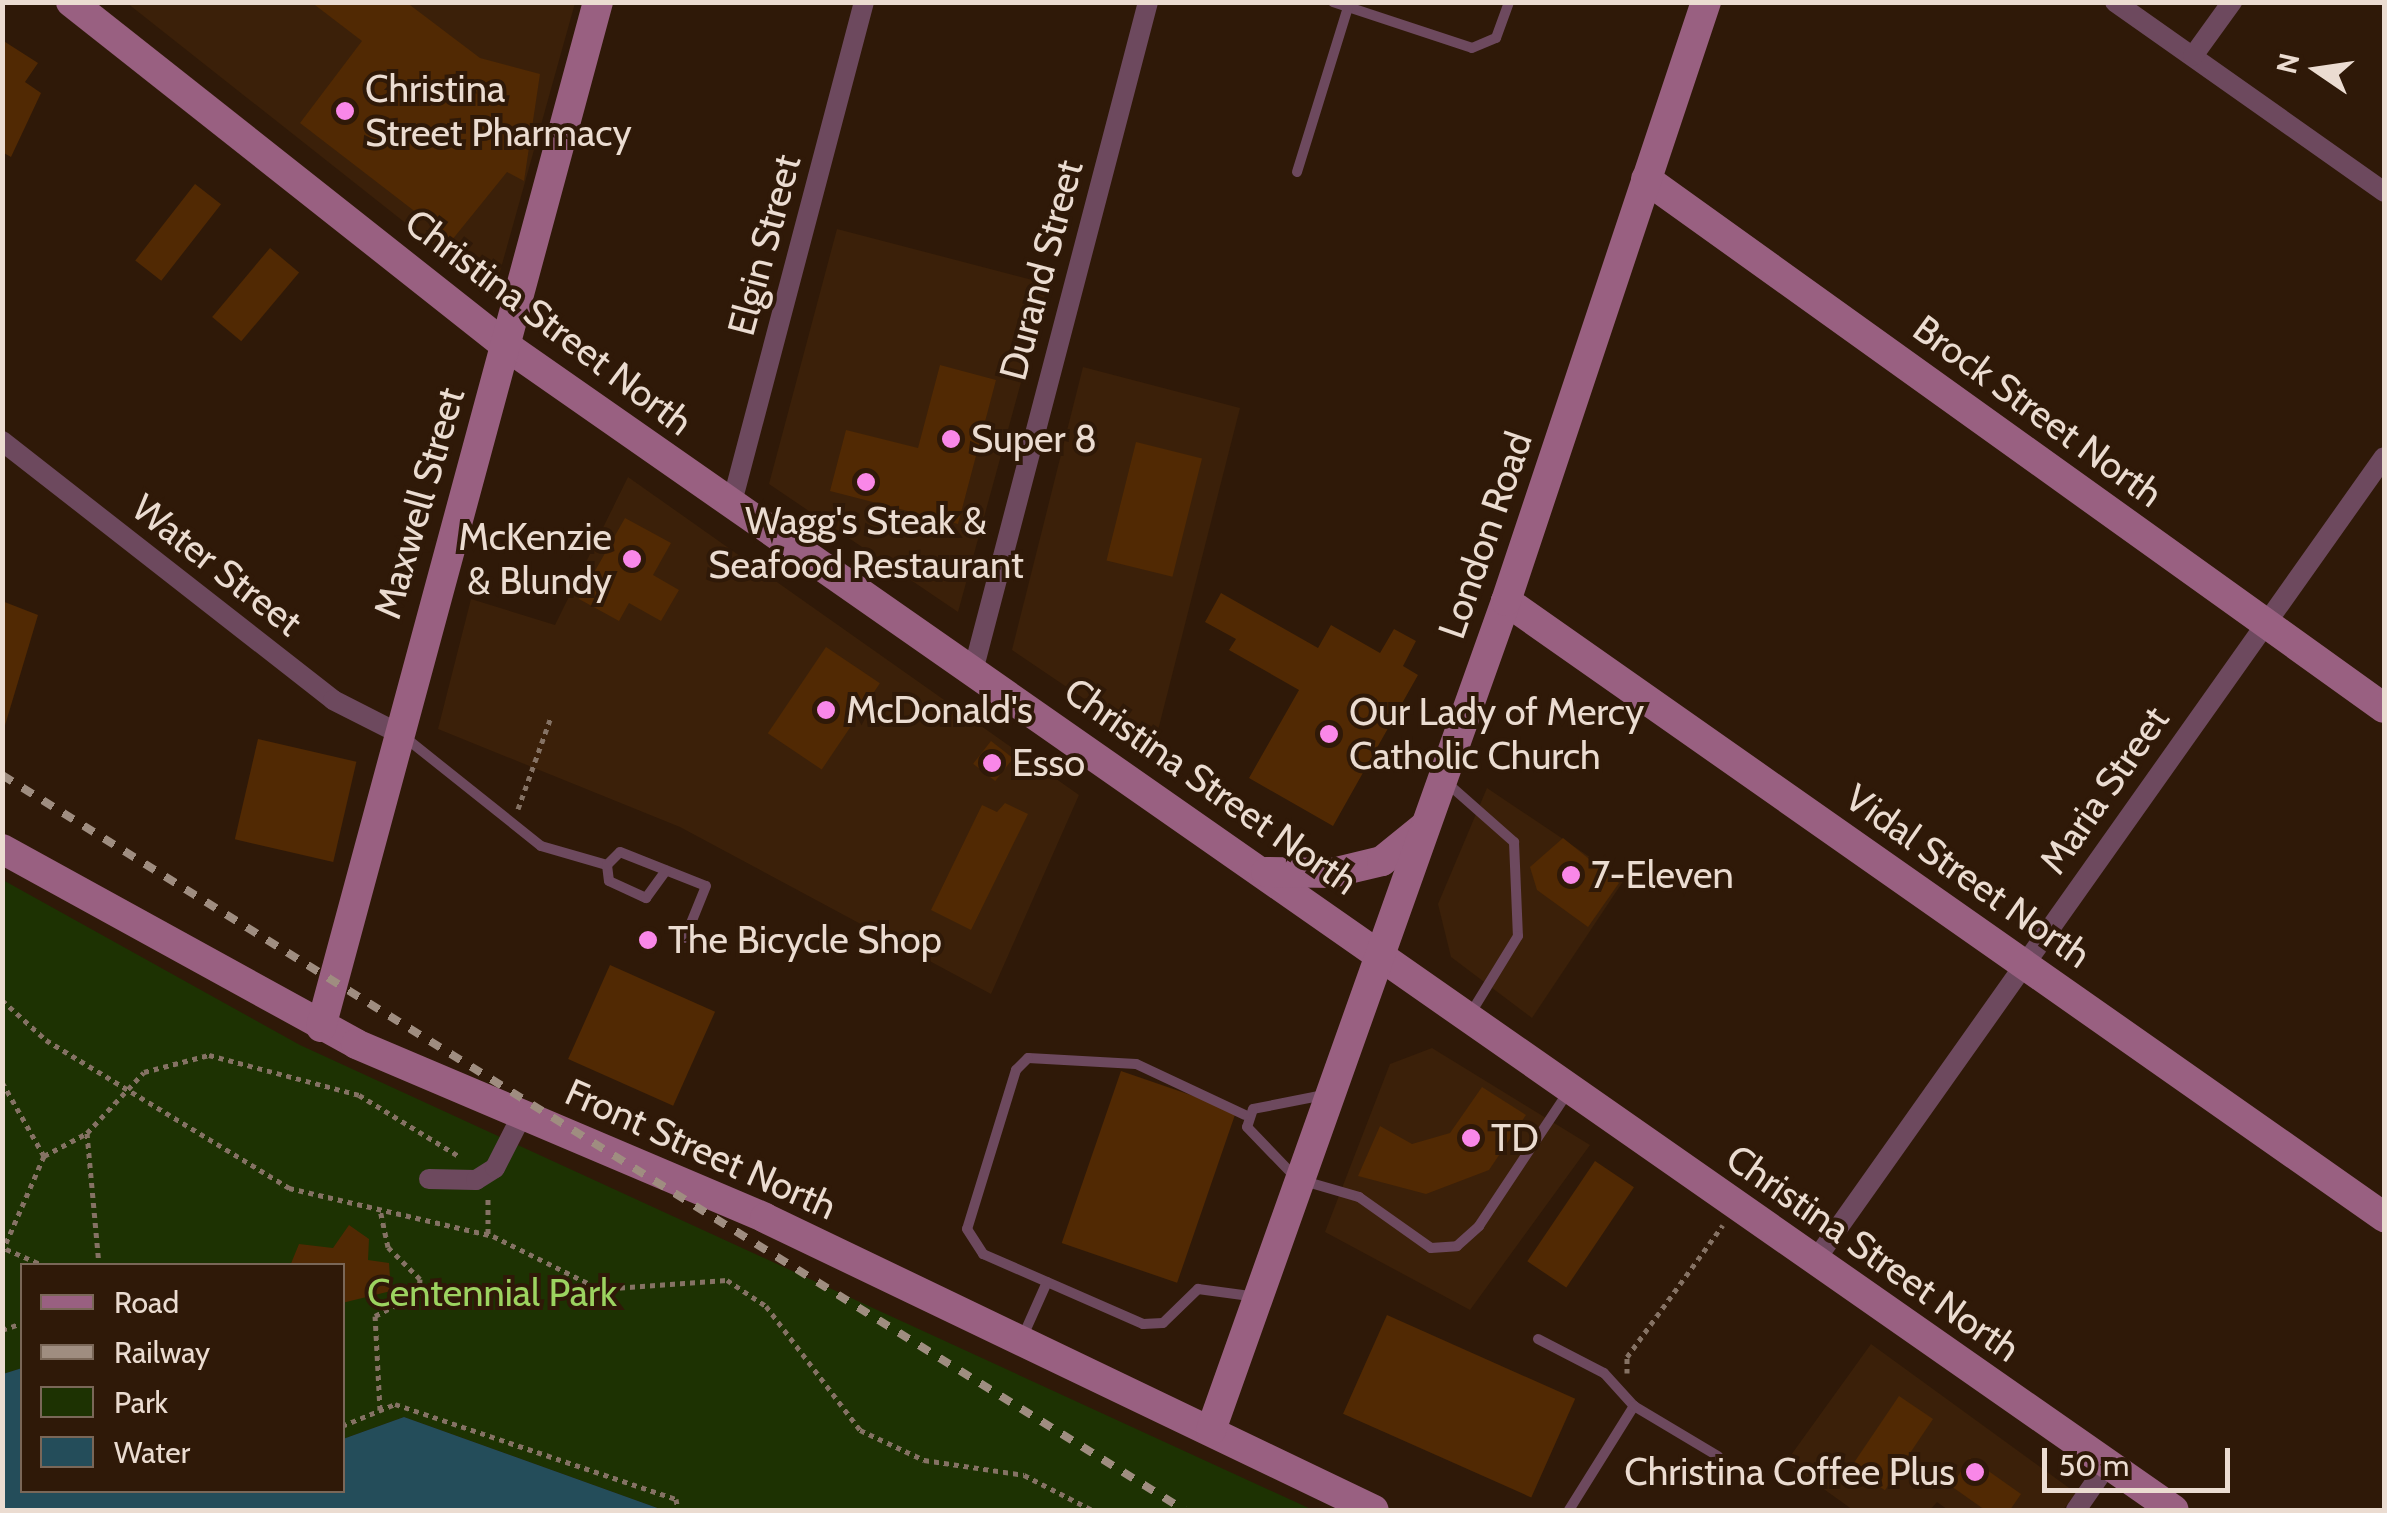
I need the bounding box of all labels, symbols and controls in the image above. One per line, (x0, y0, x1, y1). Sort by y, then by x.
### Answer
north arrow (2267, 20, 2367, 120)
text: N (2269, 50, 2307, 77)
place label: Christina Street Pharmacy (365, 66, 632, 156)
marker: Christina Street Pharmacy (334, 100, 356, 122)
street label: Elgin Street (718, 150, 810, 340)
street label: Durand Street (990, 155, 1092, 385)
street label: Christina Street North (397, 199, 701, 445)
street label: Brock Street North (1905, 305, 2171, 517)
street label: Maxwell Street (364, 382, 474, 624)
place label: Super 8 (971, 416, 1097, 462)
street label: London Road (1428, 426, 1542, 644)
marker: Super 8 (940, 428, 962, 450)
marker: Wagg's Steak & Seafood Restaurant (855, 471, 877, 493)
street label: Water Street (123, 485, 311, 645)
place label: Wagg's Steak & Seafood Restaurant (708, 498, 1024, 588)
place label: McKenzie & Blundy (458, 514, 612, 604)
marker: McKenzie & Blundy (621, 548, 643, 570)
street label: Christina Street North (1056, 668, 1366, 904)
place label: McDonald's (846, 687, 1033, 733)
place label: Our Lady of Mercy Catholic Church (1349, 689, 1644, 778)
street label: Maria Street (2030, 698, 2178, 882)
marker: McDonald's (815, 699, 837, 721)
marker: Our Lady of Mercy Catholic Church (1318, 723, 1340, 745)
place label: Esso (1012, 740, 1085, 786)
marker: Esso (981, 752, 1003, 774)
street label: Vidal Street North (1837, 775, 2099, 977)
place label: 7-Eleven (1591, 852, 1734, 898)
marker: 7-Eleven (1560, 864, 1582, 886)
place label: The Bicycle Shop (668, 917, 942, 963)
marker: The Bicycle Shop (637, 929, 659, 951)
street label: Front Street North (559, 1069, 843, 1229)
place label: TD (1491, 1115, 1539, 1161)
marker: TD (1460, 1127, 1482, 1149)
street label: Christina Street North (1718, 1135, 2028, 1371)
legend (20, 1263, 345, 1493)
park label: Centennial Park (367, 1270, 617, 1316)
text: Road (114, 1284, 179, 1321)
text: Railway (114, 1334, 210, 1371)
text: Park (114, 1384, 168, 1421)
scale bar (2047, 1428, 2234, 1490)
text: Water (114, 1434, 190, 1471)
text: 50 m (2059, 1447, 2129, 1484)
place label: Christina Coffee Plus (1624, 1449, 1955, 1495)
marker: Christina Coffee Plus (1964, 1461, 1986, 1483)

